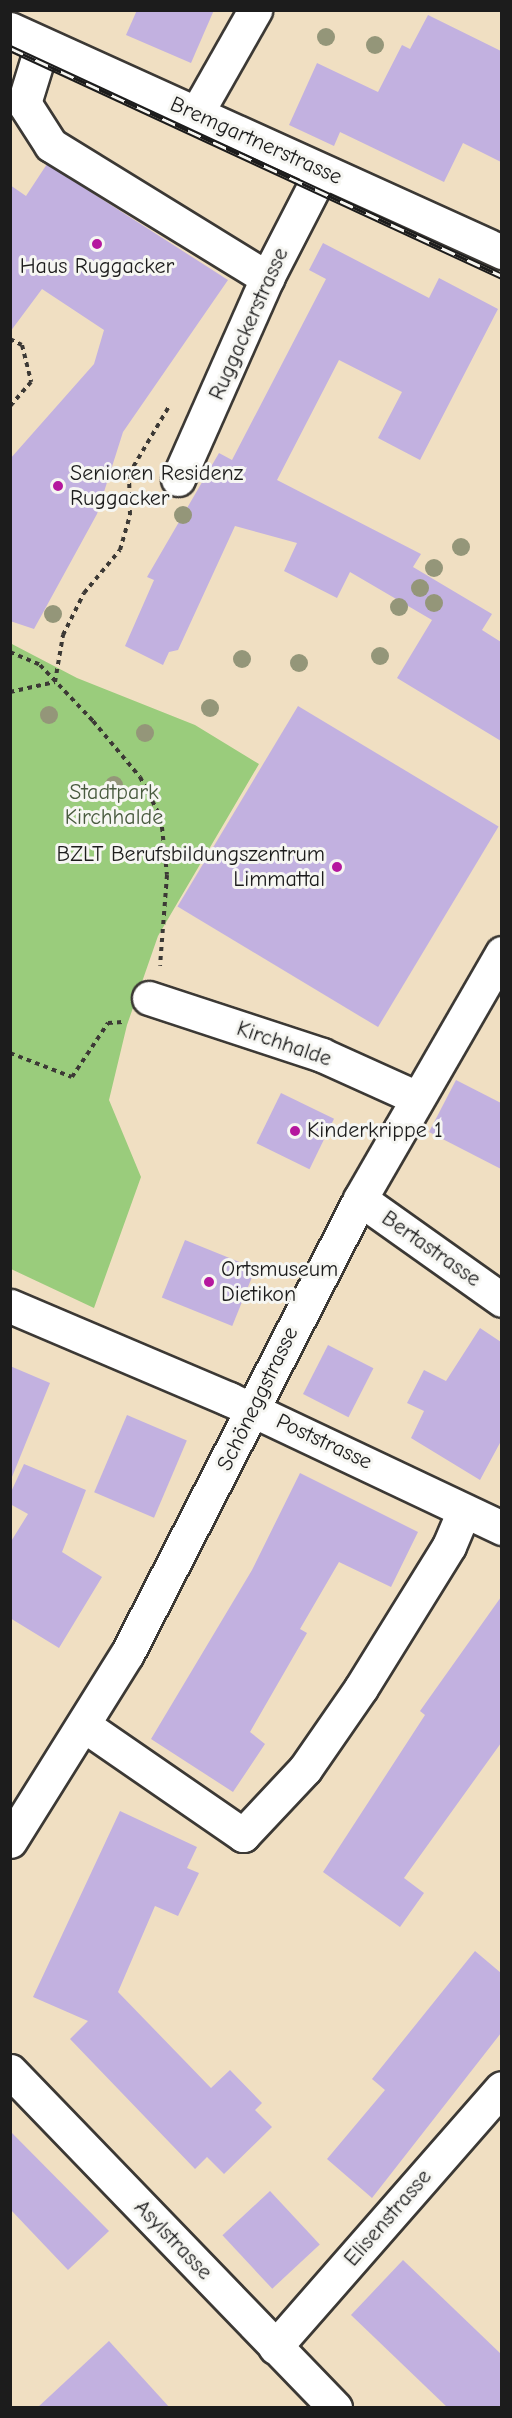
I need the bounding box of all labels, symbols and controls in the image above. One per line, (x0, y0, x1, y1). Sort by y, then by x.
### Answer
street label: Bremgartnerstrasse (166, 91, 346, 191)
marker: Haus Ruggacker (90, 237, 104, 251)
street label: Ruggackerstrasse (204, 244, 294, 404)
place label: Haus Ruggacker (20, 254, 174, 280)
place label: Senioren Residenz Ruggacker (70, 460, 243, 512)
marker: Senioren Residenz Ruggacker (51, 479, 65, 493)
park label: Stadtpark Kirchhalde (65, 779, 163, 830)
place label: BZLT Berufsbildungszentrum Limmattal (57, 841, 325, 892)
marker: BZLT Berufsbildungszentrum Limmattal (330, 860, 344, 874)
street label: Kirchhalde (233, 1015, 335, 1073)
place label: Kinderkrippe 1 (307, 1118, 443, 1144)
marker: Kinderkrippe 1 (288, 1124, 302, 1138)
street label: Bertastrasse (376, 1205, 486, 1293)
place label: Ortsmuseum Dietikon (221, 1256, 338, 1308)
marker: Ortsmuseum Dietikon (202, 1275, 216, 1289)
street label: Schöneggstrasse (212, 1323, 304, 1475)
street label: Poststrasse (272, 1408, 376, 1476)
street label: Elisenstrasse (339, 2164, 437, 2272)
street label: Asylstrasse (128, 2195, 218, 2285)

